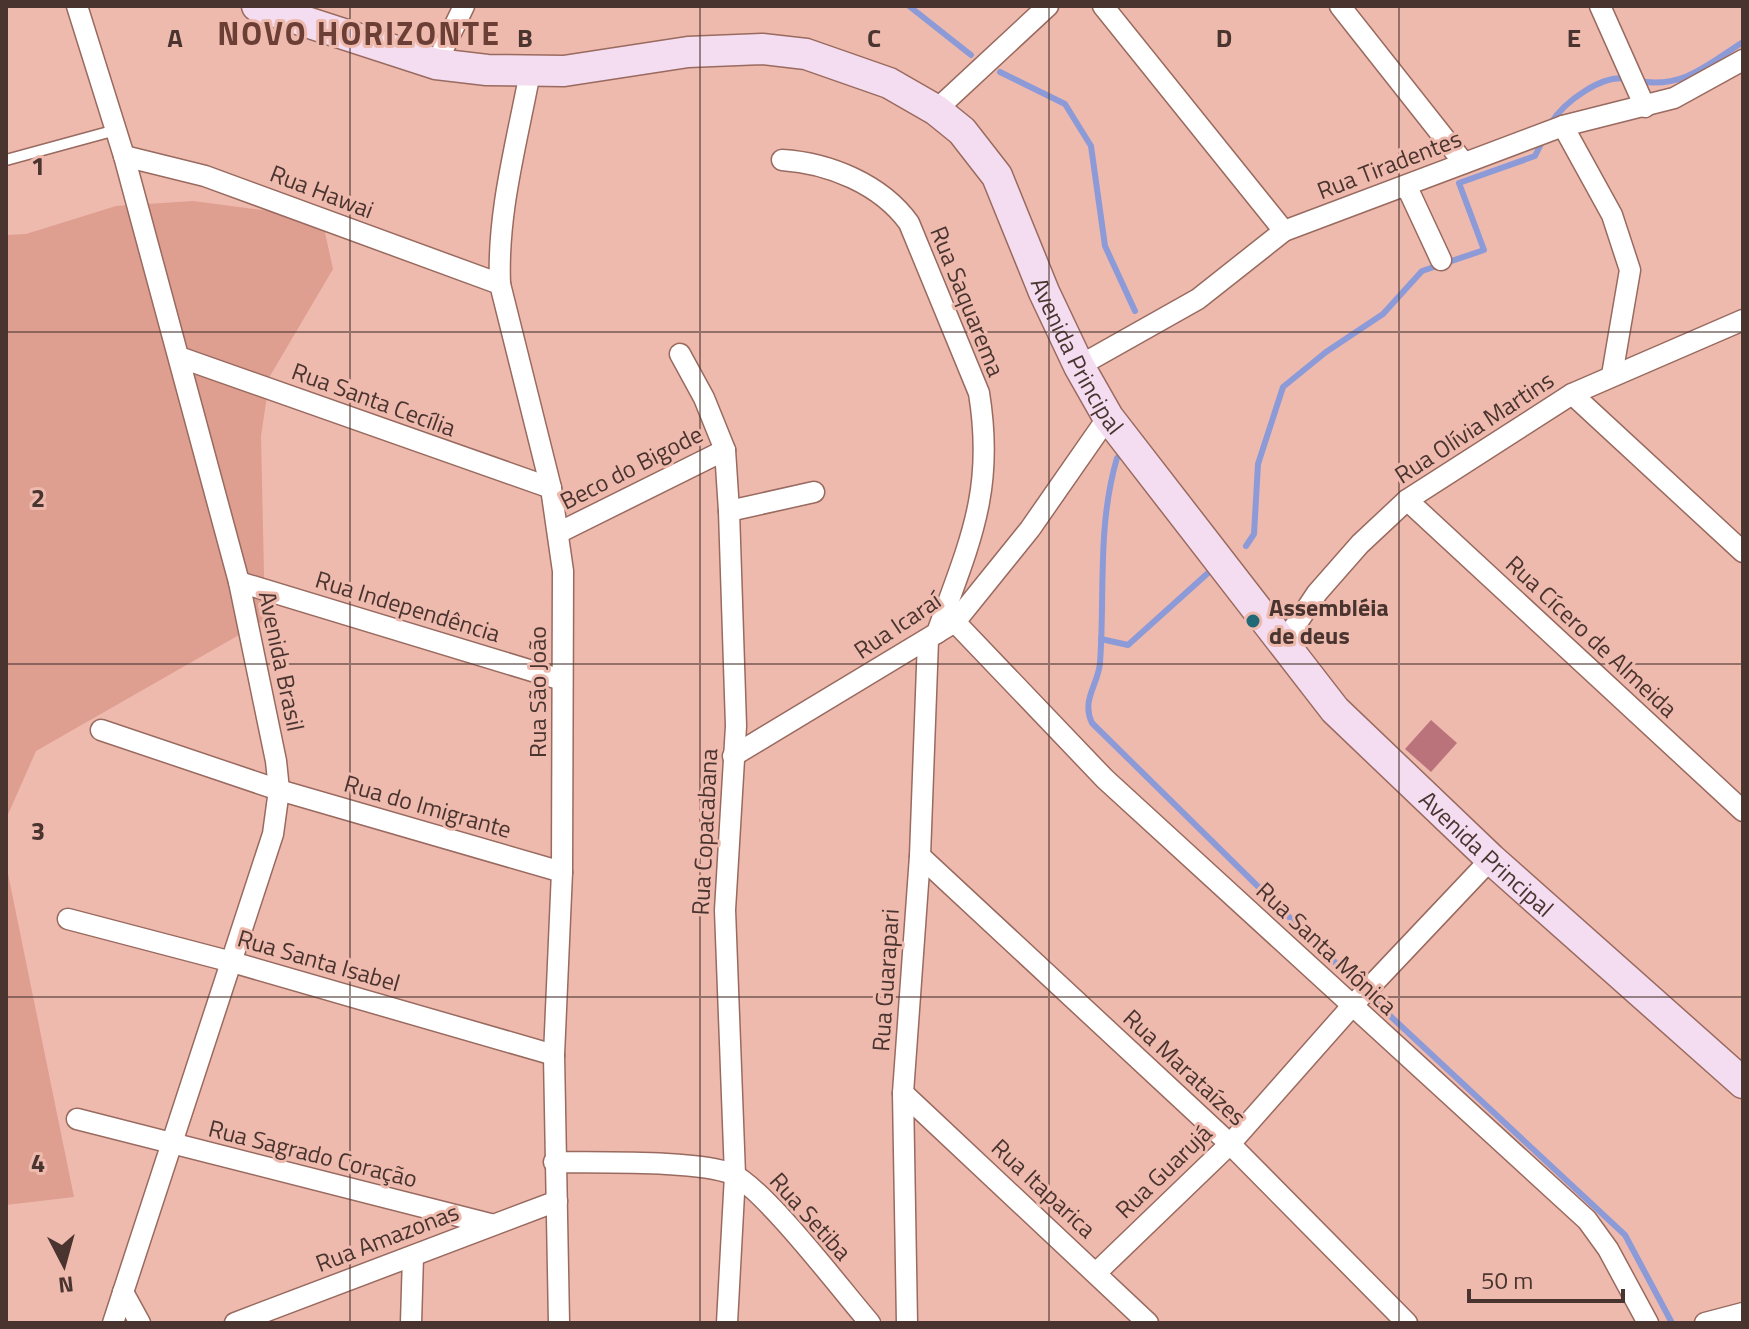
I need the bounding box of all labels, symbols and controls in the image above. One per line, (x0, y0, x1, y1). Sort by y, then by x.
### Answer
district label: NOVO HORIZONTE (217, 9, 501, 57)
text: A (167, 18, 183, 57)
text: B (517, 18, 533, 57)
text: C (867, 18, 881, 57)
text: D (1216, 18, 1232, 57)
text: E (1567, 18, 1581, 57)
street label: Rua Tiradentes (1311, 120, 1467, 208)
text: 1 (31, 146, 45, 185)
street label: Rua Hawai (265, 155, 379, 227)
street label: Rua Saquarema (921, 220, 1015, 382)
street label: Avenida Principal (1022, 272, 1133, 442)
street label: Rua Santa Cecília (287, 353, 461, 445)
street label: Rua Olívia Martins (1387, 362, 1561, 492)
street label: Beco do Bigode (553, 416, 709, 518)
text: 2 (31, 478, 45, 517)
street label: Rua Cícero de Almeida (1498, 547, 1686, 725)
street label: Rua Independência (311, 561, 505, 651)
street label: Rua Icaraí (846, 582, 949, 667)
street label: Avenida Brasil (250, 588, 314, 734)
place label: Assembléia de deus (1269, 589, 1389, 653)
marker: Assembléia de deus (1244, 612, 1262, 630)
street label: Rua São João (519, 626, 555, 758)
street label: Rua Copacabana (682, 748, 726, 916)
street label: Rua do Imigrante (340, 765, 516, 847)
street label: Avenida Principal (1411, 782, 1562, 925)
text: 3 (31, 811, 45, 850)
street label: Rua Santa Mônica (1248, 873, 1406, 1023)
street label: Rua Guarapari (862, 907, 908, 1053)
street label: Rua Santa Isabel (233, 920, 405, 1000)
street label: Rua Marataízes (1115, 1000, 1255, 1134)
street label: Rua Sagrado Coração (205, 1110, 421, 1196)
street label: Rua Guarujá (1106, 1115, 1220, 1227)
street label: Rua Itaparica (984, 1130, 1104, 1246)
text: 4 (31, 1143, 45, 1182)
street label: Rua Setiba (761, 1164, 861, 1268)
street label: Rua Amazonas (310, 1193, 464, 1281)
north arrow (24, 1225, 104, 1305)
scale bar (1469, 1253, 1623, 1303)
text: 50 m (1481, 1262, 1533, 1298)
text: N (57, 1267, 75, 1303)

